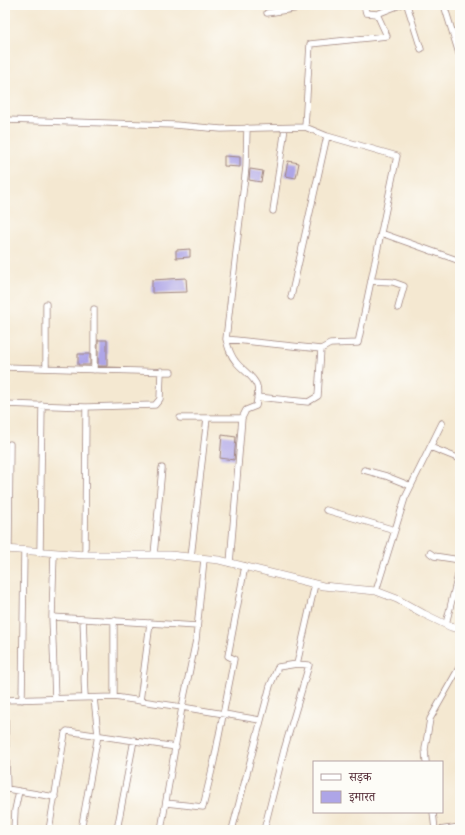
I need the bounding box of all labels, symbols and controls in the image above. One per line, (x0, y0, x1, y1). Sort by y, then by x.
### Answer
legend (313, 761, 443, 813)
text: सड़क (348, 770, 373, 785)
text: इमारत (348, 790, 376, 805)

